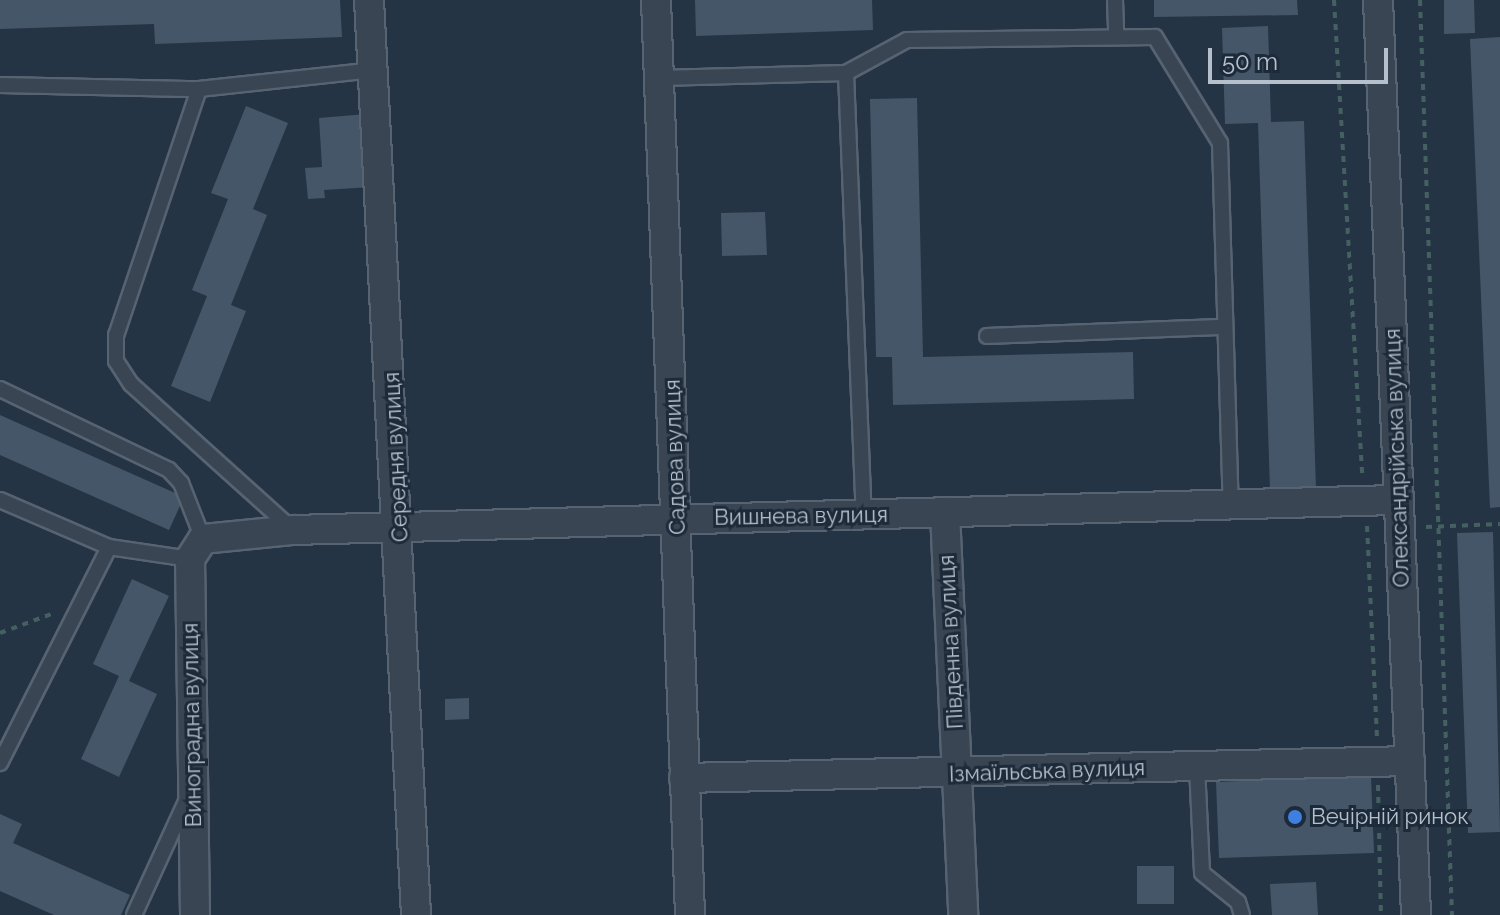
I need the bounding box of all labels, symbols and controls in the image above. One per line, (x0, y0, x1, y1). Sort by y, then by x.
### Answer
scale bar (1212, 32, 1392, 82)
text: 50 m (1222, 47, 1278, 76)
street label: Олександрійська вулиця (1379, 328, 1415, 588)
street label: Середня вулиця (378, 371, 414, 543)
street label: Садова вулиця (659, 379, 691, 535)
street label: Вишнева вулиця (714, 501, 888, 531)
street label: Південна вулиця (933, 554, 969, 730)
street label: Виноградна вулиця (177, 622, 207, 828)
street label: Ізмаїльська вулиця (948, 754, 1146, 788)
place label: Вечірній ринок (1311, 804, 1469, 830)
marker: Вечірній ринок (1286, 808, 1304, 826)

